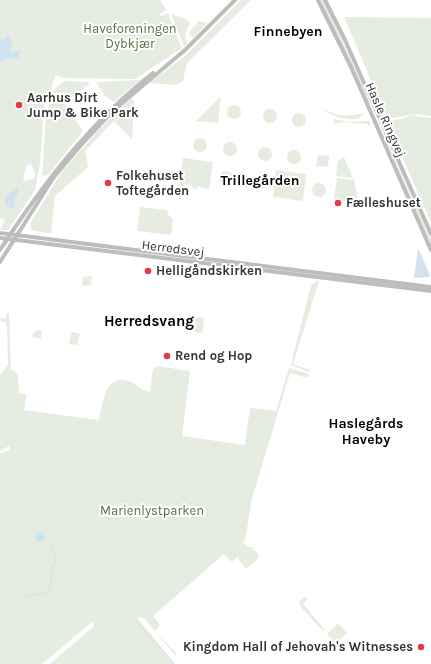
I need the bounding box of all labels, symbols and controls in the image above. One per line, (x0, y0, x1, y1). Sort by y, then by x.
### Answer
park label: Haveforeningen Dybkjær (83, 21, 177, 52)
district label: Finnebyen (254, 24, 322, 40)
street label: Hasle Ringvej (362, 80, 408, 160)
place label: Aarhus Dirt Jump & Bike Park (27, 90, 139, 121)
marker: Aarhus Dirt Jump & Bike Park (14, 100, 24, 110)
place label: Folkehuset Toftegården (116, 168, 189, 199)
district label: Trillegården (221, 173, 299, 189)
marker: Folkehuset Toftegården (103, 178, 113, 188)
place label: Fælleshuset (346, 195, 421, 211)
marker: Fælleshuset (333, 198, 343, 208)
street label: Herredsvej (141, 237, 205, 261)
place label: Helligåndskirken (156, 263, 262, 279)
marker: Helligåndskirken (143, 266, 153, 276)
district label: Herredsvang (104, 313, 194, 331)
place label: Rend og Hop (175, 348, 252, 364)
marker: Rend og Hop (162, 351, 172, 361)
district label: Haslegårds Haveby (329, 416, 403, 448)
park label: Marienlystparken (100, 503, 204, 519)
place label: Kingdom Hall of Jehovah's Witnesses (183, 639, 413, 655)
marker: Kingdom Hall of Jehovah's Witnesses (416, 642, 426, 652)

